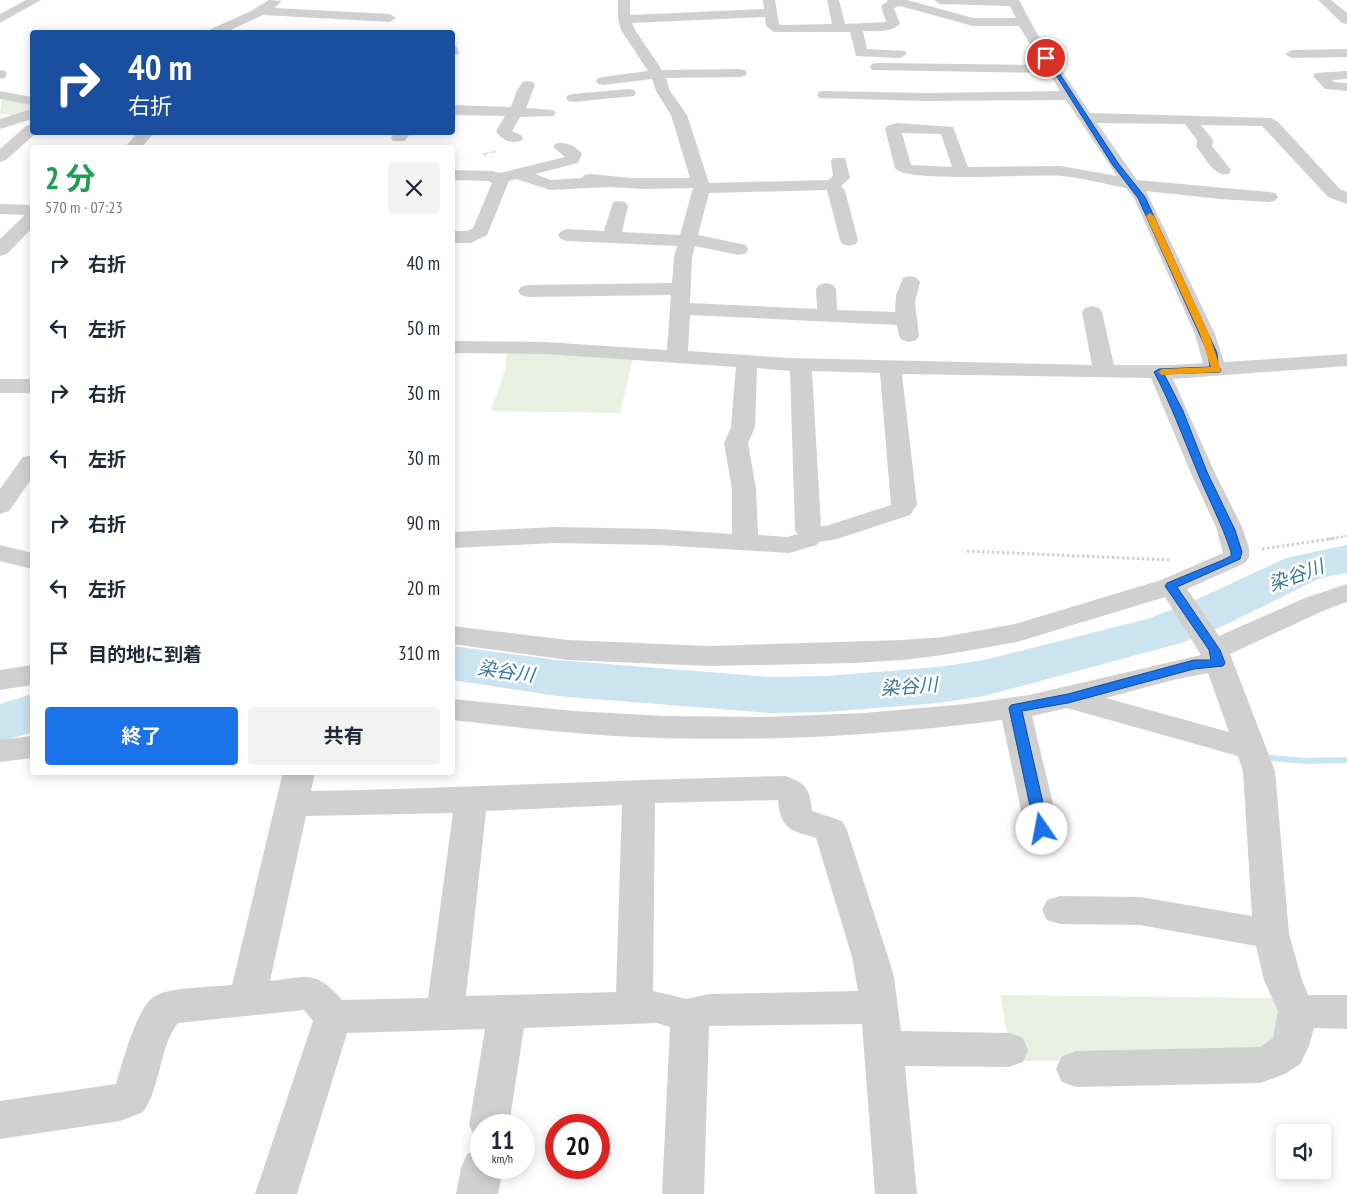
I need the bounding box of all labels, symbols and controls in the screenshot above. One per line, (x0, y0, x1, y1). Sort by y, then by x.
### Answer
pin (1025, 37, 1067, 79)
text: 40 m (128, 44, 192, 90)
icon: arrive (1032, 44, 1060, 72)
icon: right (45, 50, 110, 115)
text: 右折 (128, 92, 172, 120)
text: 2 分 (45, 158, 96, 197)
button: close (388, 162, 440, 214)
text: 570 m · 07:23 (45, 197, 123, 217)
icon: right (45, 249, 73, 277)
text: 40 m (407, 251, 440, 275)
text: 右折 (88, 252, 126, 276)
icon: left (45, 314, 73, 342)
text: 50 m (407, 316, 440, 340)
text: 左折 (88, 317, 126, 341)
icon: right (45, 379, 73, 407)
text: 30 m (407, 381, 440, 405)
text: 右折 (88, 382, 126, 406)
icon: left (45, 444, 73, 472)
text: 30 m (407, 446, 440, 470)
text: 左折 (88, 447, 126, 471)
icon: right (45, 509, 73, 537)
text: 90 m (407, 511, 440, 535)
text: 右折 (88, 512, 126, 536)
water label: 染谷川 (1265, 553, 1329, 596)
icon: left (45, 574, 73, 602)
text: 20 m (407, 576, 440, 600)
text: 左折 (88, 577, 126, 601)
icon: arrive (45, 639, 73, 667)
text: 310 m (398, 641, 440, 665)
text: 目的地に到着 (88, 642, 202, 666)
water label: 染谷川 (476, 655, 538, 687)
water label: 染谷川 (880, 672, 940, 700)
button: 終了 (45, 707, 238, 765)
button: 共有 (248, 707, 440, 765)
position arrow (1015, 802, 1067, 854)
speed limit sign: 20 (545, 1114, 610, 1179)
text: 11 (491, 1124, 514, 1156)
map controls (1276, 1124, 1331, 1179)
button: sound (1276, 1124, 1331, 1179)
text: km/h (492, 1151, 513, 1166)

